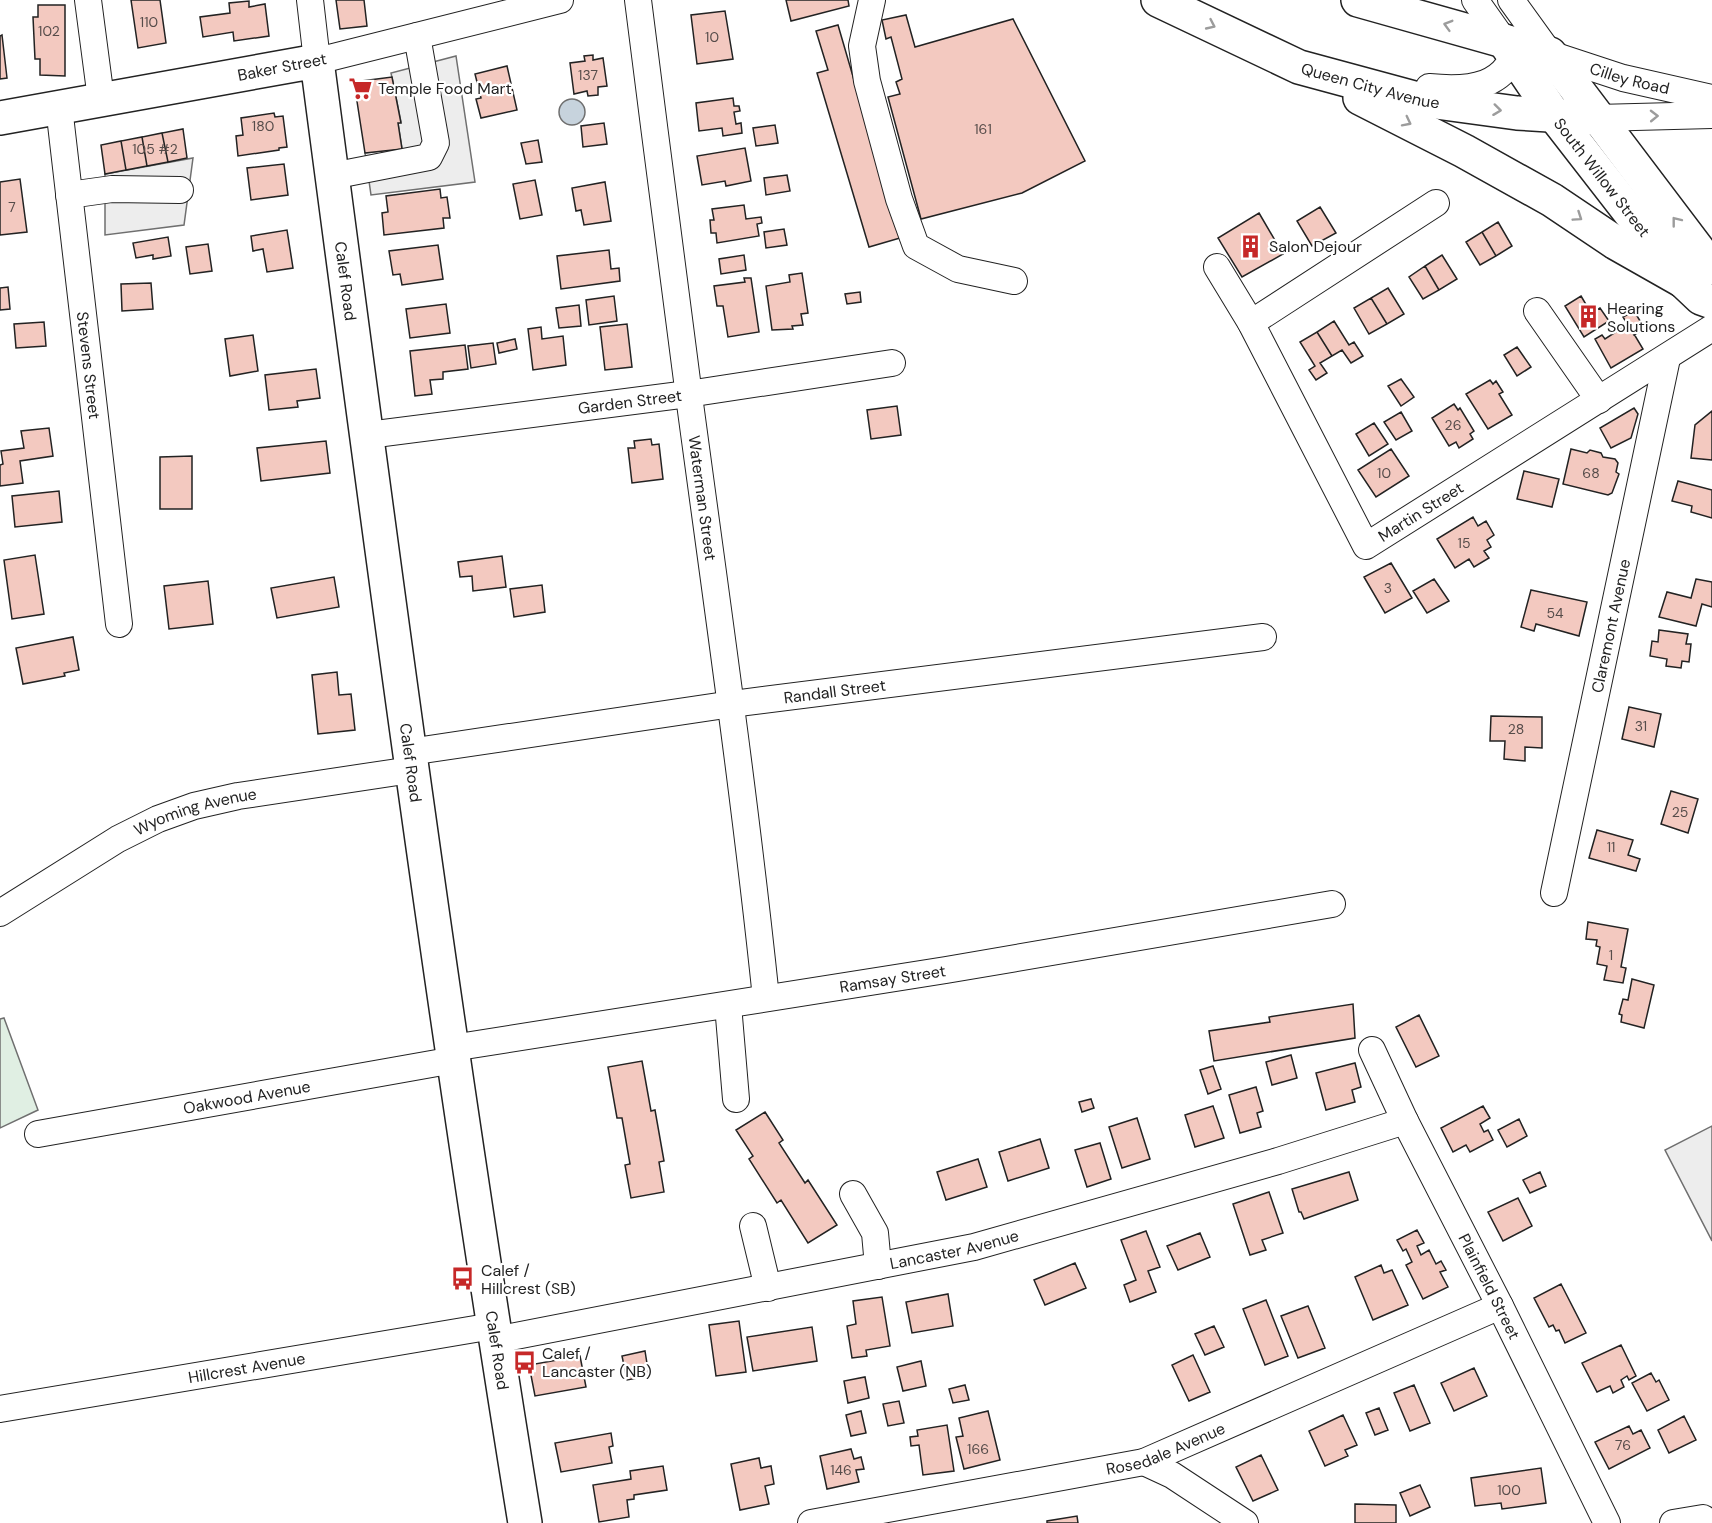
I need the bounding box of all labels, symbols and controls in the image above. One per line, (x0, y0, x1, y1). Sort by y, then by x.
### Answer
house number: 110 (140, 13, 158, 31)
one-way arrow (1204, 18, 1215, 30)
one-way arrow (1443, 20, 1454, 32)
house number: 102 (38, 22, 60, 40)
house number: 10 (705, 28, 719, 46)
street label: Baker Street (236, 48, 328, 86)
street label: Cilley Road (1587, 57, 1672, 99)
street label: Queen City Avenue (1299, 58, 1441, 113)
house number: 137 (578, 66, 598, 84)
supermarket icon: Temple Food Mart (347, 75, 373, 101)
place label: Temple Food Mart (378, 78, 512, 99)
one-way arrow (1492, 103, 1501, 115)
one-way arrow (1650, 110, 1659, 122)
street label: South Willow Street (1549, 113, 1655, 241)
one-way arrow (1401, 115, 1412, 126)
house number: 180 (252, 117, 274, 135)
house number: 161 (974, 120, 992, 138)
house number: 105 #2 (132, 140, 178, 158)
house number: 7 (8, 198, 16, 216)
one-way arrow (1572, 209, 1582, 221)
one-way arrow (1673, 217, 1684, 228)
building icon: Salon Dejour (1238, 233, 1264, 259)
place label: Salon Dejour (1269, 236, 1362, 257)
street label: Calef Road (330, 240, 362, 322)
place label: Hearing Solutions (1607, 298, 1675, 337)
building icon: Hearing Solutions (1576, 304, 1602, 330)
street label: Stevens Street (72, 310, 106, 420)
street label: Garden Street (577, 384, 683, 419)
house number: 26 (1445, 416, 1461, 434)
street label: Waterman Street (684, 434, 722, 562)
house number: 10 (1377, 464, 1391, 482)
house number: 68 (1582, 464, 1600, 482)
street label: Martin Street (1374, 477, 1467, 546)
house number: 15 (1458, 534, 1470, 552)
street label: Claremont Avenue (1586, 557, 1635, 695)
house number: 3 (1384, 579, 1392, 597)
house number: 54 (1546, 604, 1564, 622)
street label: Randall Street (782, 674, 887, 708)
house number: 31 (1635, 717, 1647, 735)
house number: 28 (1508, 720, 1524, 738)
street label: Calef Road (395, 722, 427, 804)
street label: Wyoming Avenue (130, 783, 258, 840)
house number: 25 (1672, 803, 1688, 821)
house number: 11 (1607, 838, 1615, 856)
house number: 1 (1609, 946, 1613, 964)
street label: Ramsay Street (838, 960, 947, 997)
street label: Oakwood Avenue (181, 1075, 312, 1118)
street label: Lancaster Avenue (888, 1224, 1021, 1274)
street label: Plainfield Street (1454, 1230, 1525, 1343)
place label: Calef / Hillcrest (SB) (481, 1260, 576, 1299)
bus stop icon: Calef / Hillcrest (SB) (450, 1266, 476, 1292)
street label: Calef Road (481, 1309, 514, 1391)
place label: Calef / Lancaster (NB) (542, 1343, 652, 1382)
street label: Hillcrest Avenue (186, 1347, 307, 1388)
bus stop icon: Calef / Lancaster (NB) (511, 1349, 537, 1375)
street label: Rosedale Avenue (1104, 1417, 1228, 1479)
house number: 76 (1615, 1436, 1631, 1454)
house number: 166 (967, 1440, 989, 1458)
house number: 146 (830, 1461, 852, 1479)
house number: 100 (1497, 1481, 1521, 1499)

